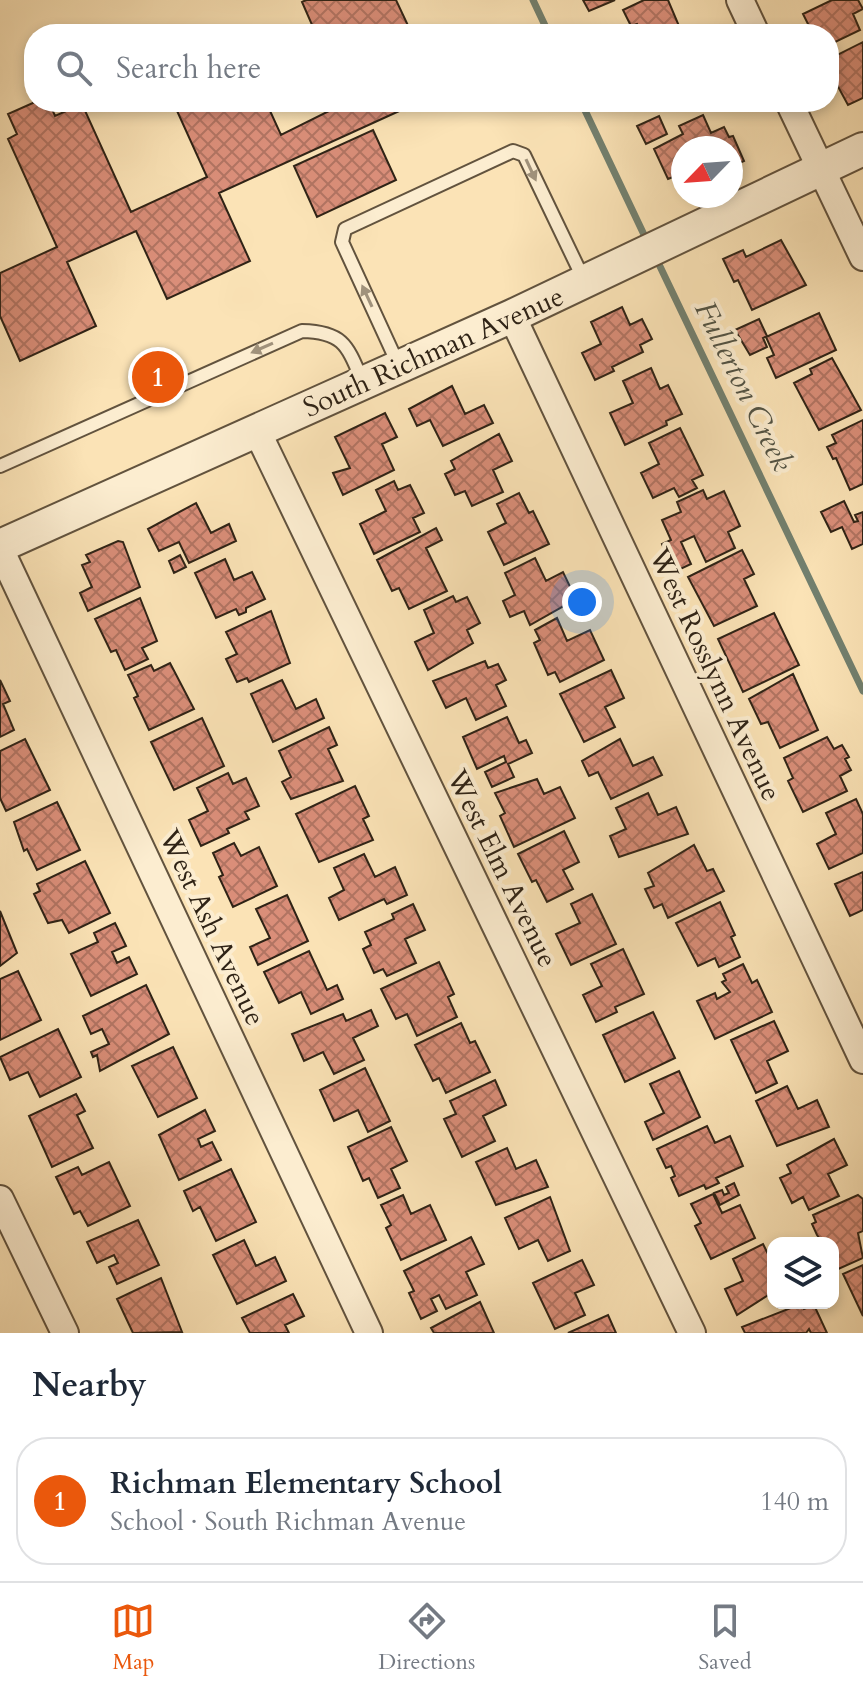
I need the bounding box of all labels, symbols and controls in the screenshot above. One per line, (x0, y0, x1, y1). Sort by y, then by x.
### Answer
search box (24, 24, 839, 112)
icon: search (52, 46, 96, 90)
text: Search here (116, 48, 261, 89)
north arrow (671, 136, 743, 208)
one-way arrow (524, 158, 538, 181)
street label: South Richman Avenue (297, 277, 570, 427)
one-way arrow (360, 284, 373, 308)
water label: Fullerton Creek (685, 294, 803, 478)
one-way arrow (250, 341, 274, 355)
pin: 1 (132, 347, 184, 407)
street label: West Rosslynn Avenue (639, 541, 790, 807)
your location (562, 582, 602, 622)
street label: West Elm Avenue (437, 762, 566, 974)
street label: West Ash Avenue (150, 822, 274, 1032)
map controls (767, 1237, 839, 1309)
button: layers (767, 1237, 839, 1309)
text: Nearby (32, 1362, 147, 1408)
text: Richman Elementary School (110, 1463, 502, 1504)
text: 1 (53, 1484, 67, 1519)
text: 140 m (760, 1484, 829, 1519)
text: School · South Richman Avenue (110, 1504, 466, 1539)
tab: Map (111, 1599, 155, 1677)
tab: Directions (378, 1599, 475, 1677)
tab: Saved (698, 1599, 752, 1677)

